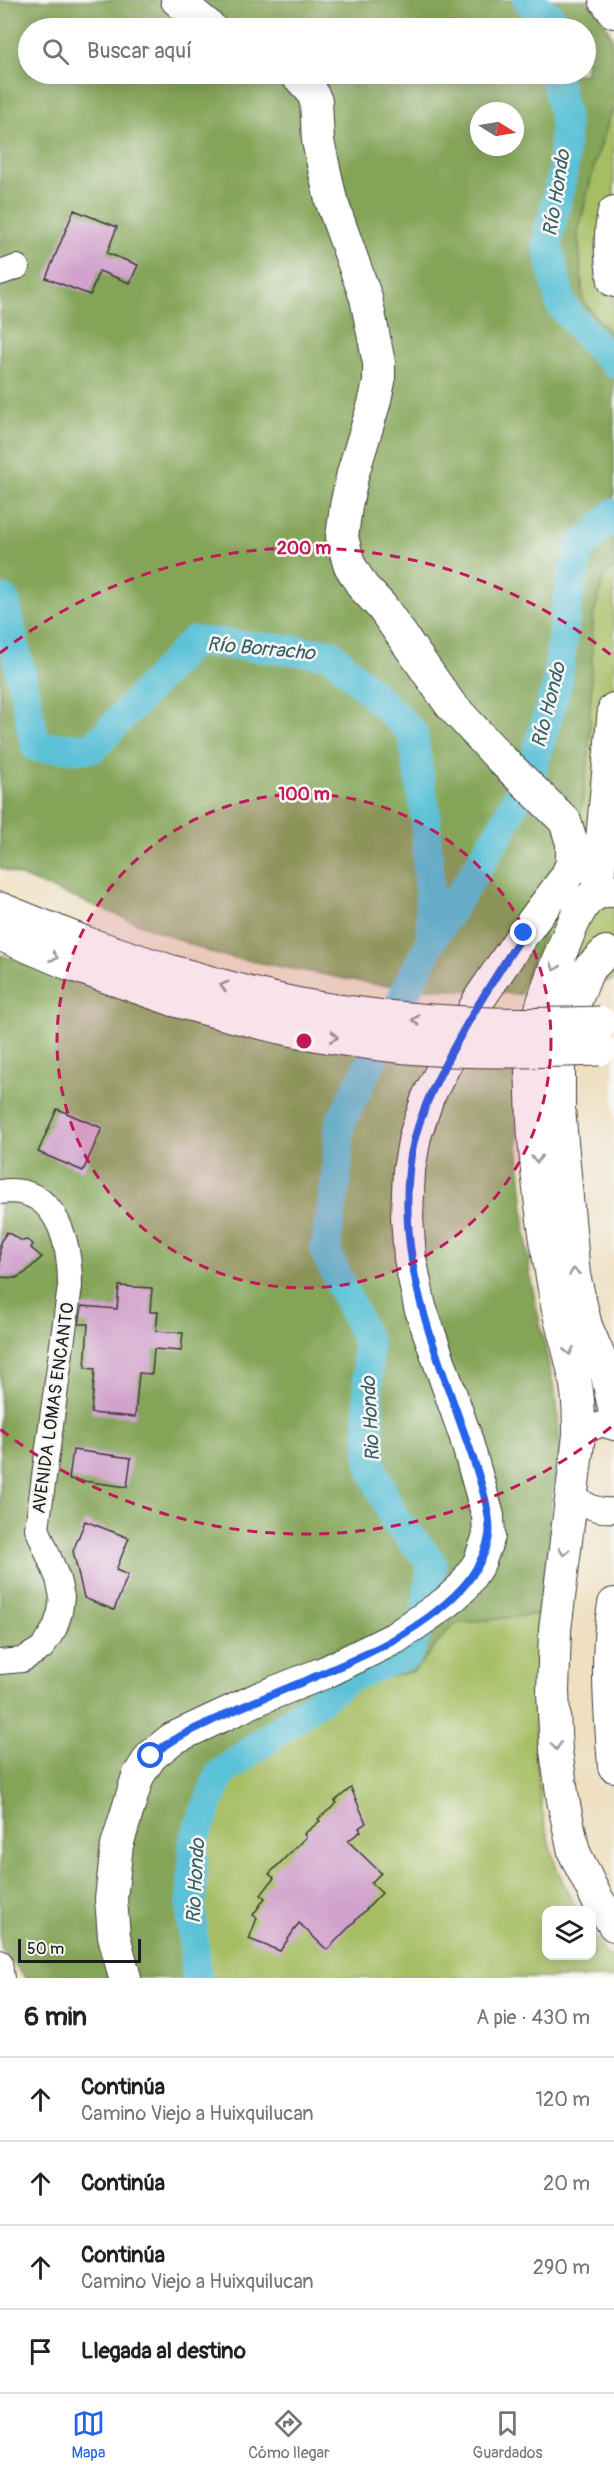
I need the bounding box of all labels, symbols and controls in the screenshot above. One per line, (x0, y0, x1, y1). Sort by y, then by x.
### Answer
search box (18, 18, 596, 84)
icon: search (39, 35, 72, 68)
text: Buscar aquí (87, 37, 192, 65)
north arrow (470, 102, 524, 156)
water label: Río Hondo (537, 147, 576, 238)
text: 200 m (277, 537, 331, 560)
water label: Río Borracho (206, 631, 317, 666)
water label: Río Hondo (526, 659, 571, 750)
text: 100 m (278, 783, 330, 806)
route end (510, 919, 536, 945)
one-way arrow (48, 950, 59, 962)
one-way arrow (549, 961, 562, 972)
one-way arrow (219, 981, 230, 993)
one-way arrow (411, 1013, 420, 1026)
centre of rings (294, 1031, 314, 1051)
one-way arrow (330, 1031, 339, 1043)
one-way arrow (530, 1154, 543, 1163)
one-way arrow (569, 1267, 581, 1276)
street label: AVENIDA LOMAS ENCANTO (27, 1301, 80, 1515)
one-way arrow (562, 1346, 575, 1356)
water label: Rio Hondo (356, 1375, 385, 1462)
one-way arrow (559, 1547, 571, 1556)
one-way arrow (549, 1741, 562, 1751)
route start (137, 1742, 163, 1768)
water label: Rio Hondo (181, 1837, 210, 1924)
map controls (542, 1906, 596, 1960)
button: layers (542, 1906, 596, 1960)
scale bar (18, 1936, 141, 1964)
text: 50 m (27, 1939, 64, 1959)
text: 6 min (24, 2001, 87, 2033)
text: A pie · 430 m (476, 2005, 590, 2030)
text: Continúa (81, 2073, 165, 2101)
icon: ahead (24, 2083, 57, 2116)
text: 120 m (535, 2087, 590, 2112)
text: Camino Viejo a Huixquilucan (81, 2101, 314, 2126)
icon: ahead (24, 2167, 57, 2200)
text: Continúa (81, 2169, 165, 2197)
text: 20 m (543, 2171, 590, 2196)
text: Continúa (81, 2241, 165, 2269)
icon: ahead (24, 2251, 57, 2284)
text: 290 m (533, 2255, 590, 2280)
text: Camino Viejo a Huixquilucan (81, 2269, 314, 2294)
icon: arrive (24, 2335, 57, 2368)
text: Llegada al destino (81, 2337, 246, 2365)
tab: Mapa (71, 2407, 105, 2463)
tab: Cómo llegar (248, 2407, 330, 2463)
tab: Guardados (473, 2407, 543, 2463)

